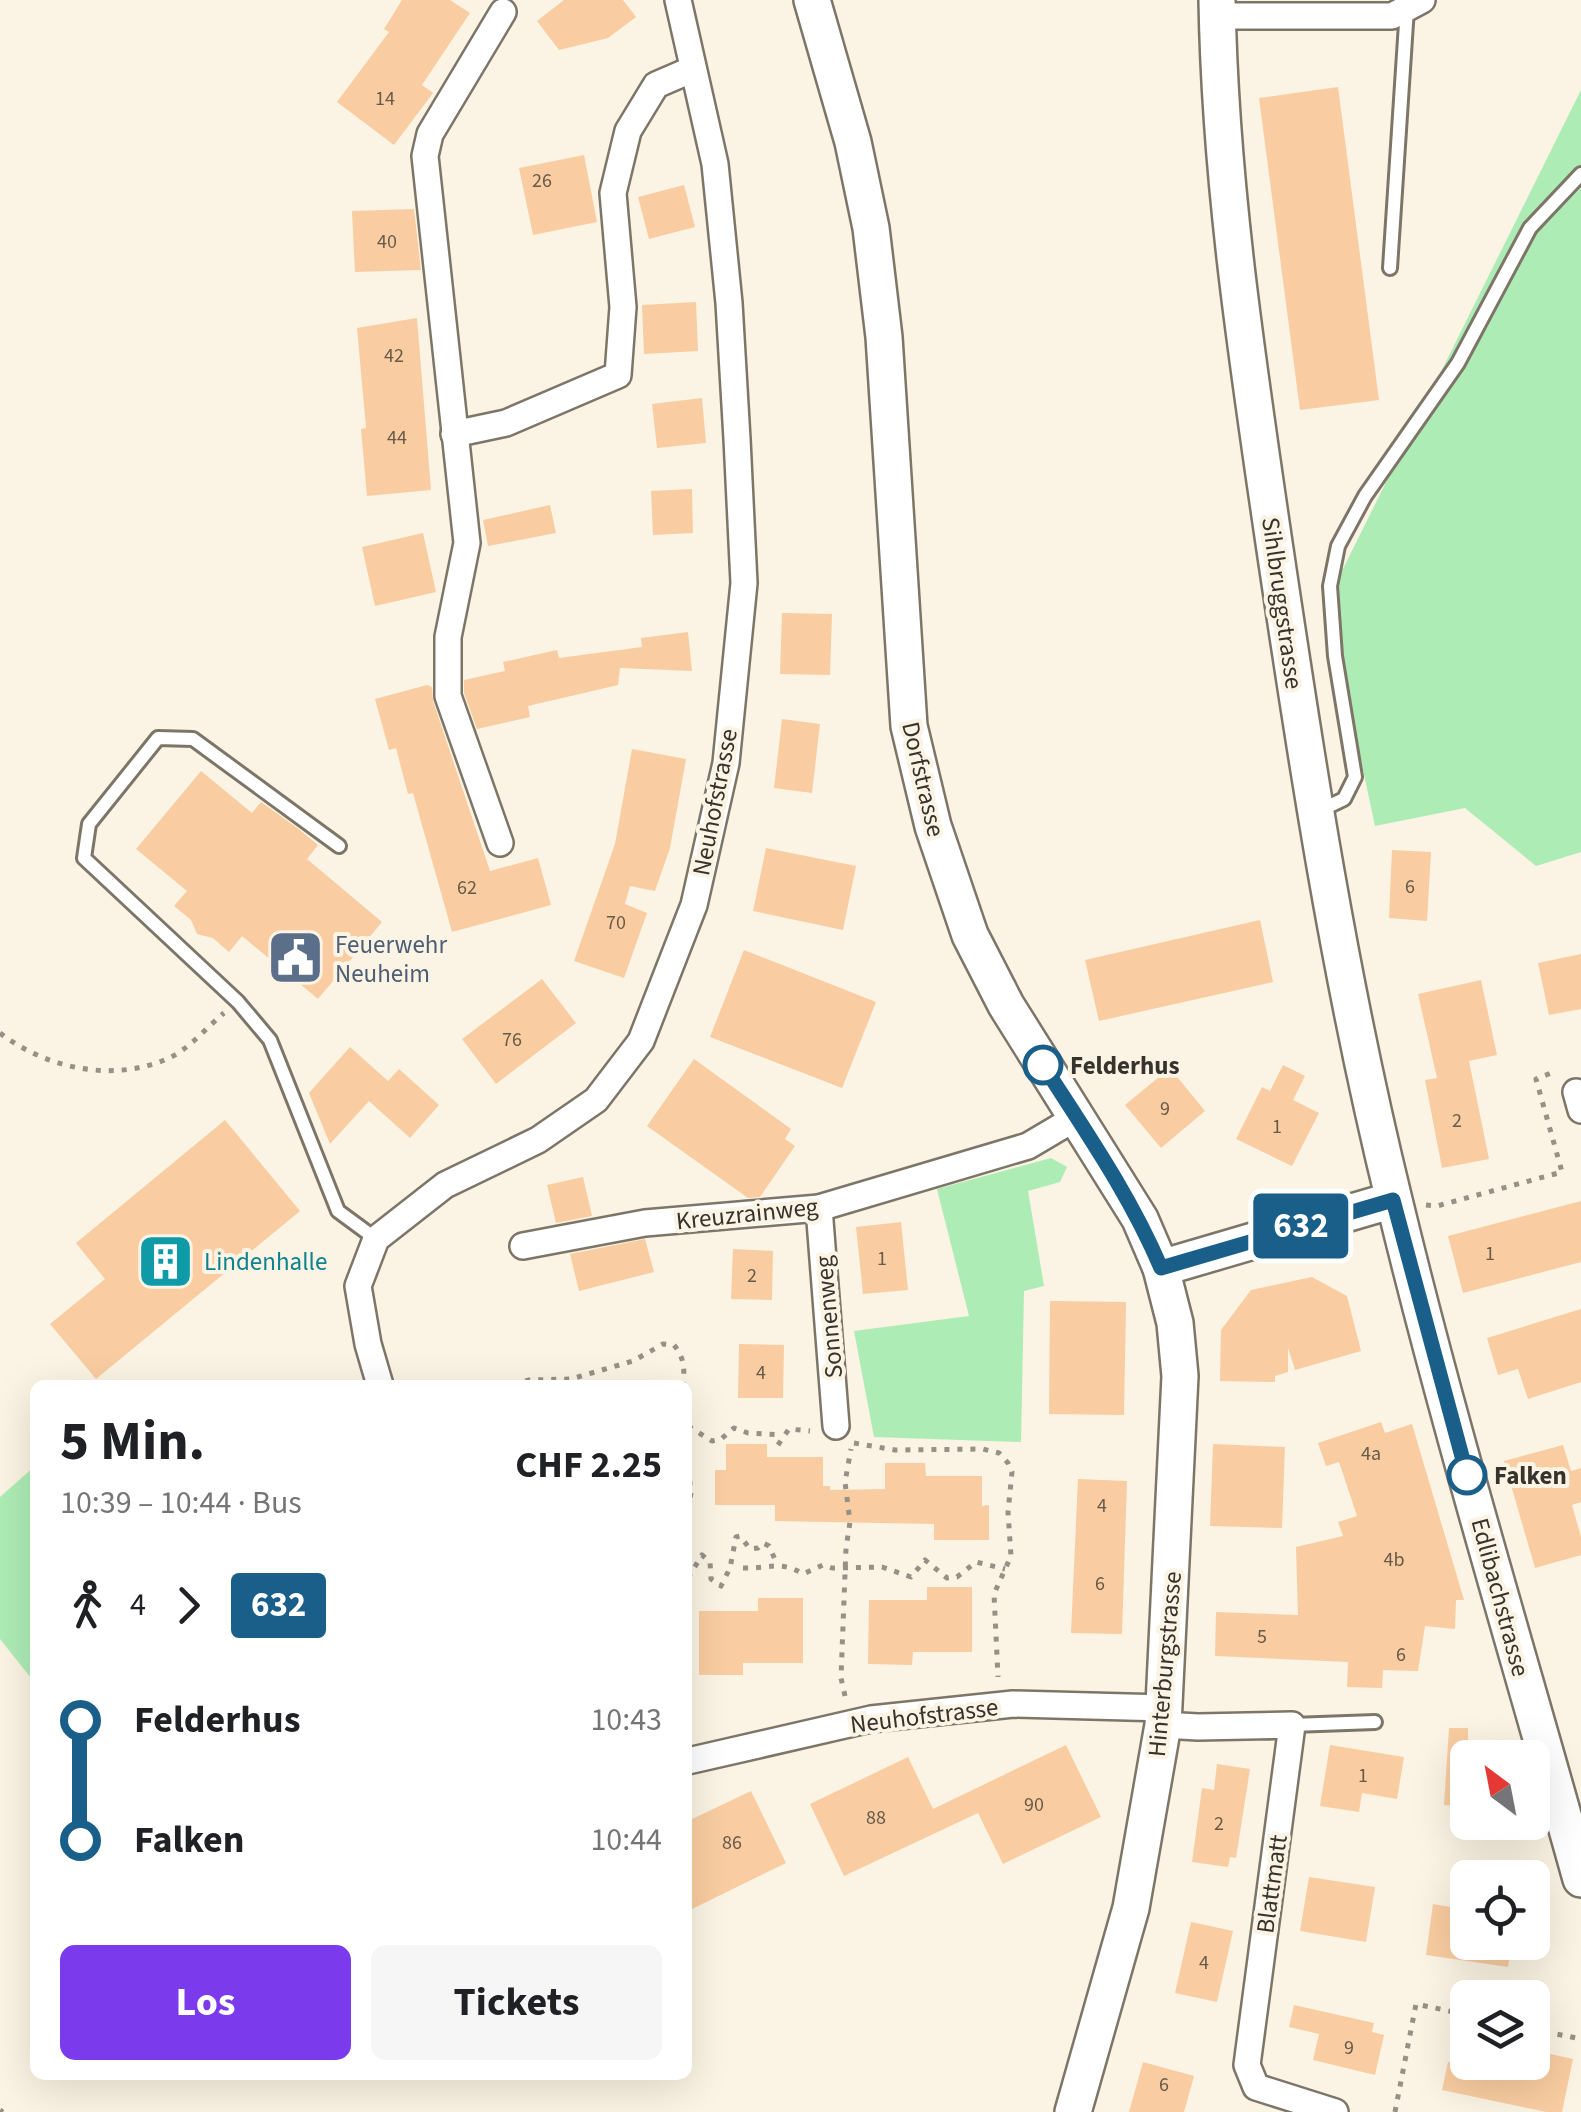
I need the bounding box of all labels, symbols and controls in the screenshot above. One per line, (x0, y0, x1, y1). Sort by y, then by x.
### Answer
house number: 14 (375, 85, 395, 113)
house number: 26 (532, 167, 552, 195)
house number: 40 (377, 228, 397, 256)
house number: 42 (384, 342, 404, 370)
house number: 44 (387, 424, 407, 452)
street label: Sihlbruggstrasse (1252, 515, 1312, 691)
street label: Dorfstrasse (892, 718, 954, 840)
street label: Neuhofstrasse (683, 726, 747, 879)
house number: 6 (1405, 873, 1415, 901)
house number: 62 (457, 874, 477, 902)
house number: 70 (606, 909, 626, 937)
place label: Feuerwehr Neuheim (335, 927, 447, 992)
public building icon: Feuerwehr Neuheim (266, 928, 326, 988)
house number: 76 (502, 1026, 522, 1054)
marker: Felderhus (1024, 1046, 1062, 1084)
place label: Felderhus (1070, 1048, 1180, 1084)
house number: 9 (1160, 1095, 1170, 1123)
house number: 2 (1452, 1107, 1462, 1135)
house number: 1 (1272, 1113, 1282, 1141)
street label: Kreuzrainweg (674, 1189, 820, 1239)
line badge: 632 (1244, 1194, 1358, 1258)
text: 632 (1273, 1201, 1329, 1251)
building icon: Lindenhalle (135, 1231, 195, 1291)
house number: 1 (1485, 1240, 1495, 1268)
place label: Lindenhalle (204, 1244, 327, 1280)
house number: 1 (877, 1245, 887, 1273)
street label: Sonnenweg (806, 1254, 852, 1380)
house number: 2 (747, 1262, 757, 1290)
house number: 4 (756, 1359, 766, 1387)
text: 5 Min. (60, 1403, 205, 1481)
text: CHF 2.25 (515, 1438, 662, 1492)
house number: 4a (1361, 1440, 1381, 1468)
marker: Falken (1448, 1456, 1486, 1494)
place label: Falken (1494, 1458, 1567, 1494)
text: 10:39 – 10:44 · Bus (60, 1480, 302, 1526)
house number: 4 (1097, 1492, 1107, 1520)
street label: Edlibachstrasse (1462, 1514, 1538, 1681)
house number: 4b (1384, 1546, 1405, 1574)
house number: 6 (1095, 1570, 1105, 1598)
street label: Hinterburgstrasse (1139, 1570, 1191, 1758)
icon: walk (60, 1578, 115, 1633)
icon: forward (161, 1578, 216, 1633)
text: 632 (251, 1580, 306, 1630)
text: 4 (130, 1582, 146, 1628)
house number: 5 (1257, 1623, 1267, 1651)
house number: 6 (1396, 1641, 1406, 1669)
street label: Neuhofstrasse (848, 1689, 1000, 1743)
text: Felderhus (134, 1693, 300, 1747)
text: 10:43 (590, 1697, 662, 1743)
north arrow (1450, 1740, 1550, 1840)
map controls (1450, 1740, 1550, 2080)
house number: 1 (1358, 1762, 1368, 1790)
house number: 90 (1024, 1791, 1044, 1819)
house number: 88 (866, 1804, 886, 1832)
house number: 2 (1214, 1810, 1224, 1838)
text: Falken (134, 1813, 245, 1867)
text: 10:44 (590, 1817, 662, 1863)
house number: 86 (722, 1829, 742, 1857)
street label: Blattmatt (1247, 1832, 1297, 1936)
button: locate (1450, 1860, 1550, 1960)
button: Los (60, 1945, 351, 2060)
button: Tickets (371, 1945, 662, 2060)
house number: 4 (1199, 1949, 1209, 1977)
button: layers (1450, 1980, 1550, 2080)
house number: 9 (1344, 2034, 1354, 2062)
house number: 6 (1159, 2071, 1169, 2099)

